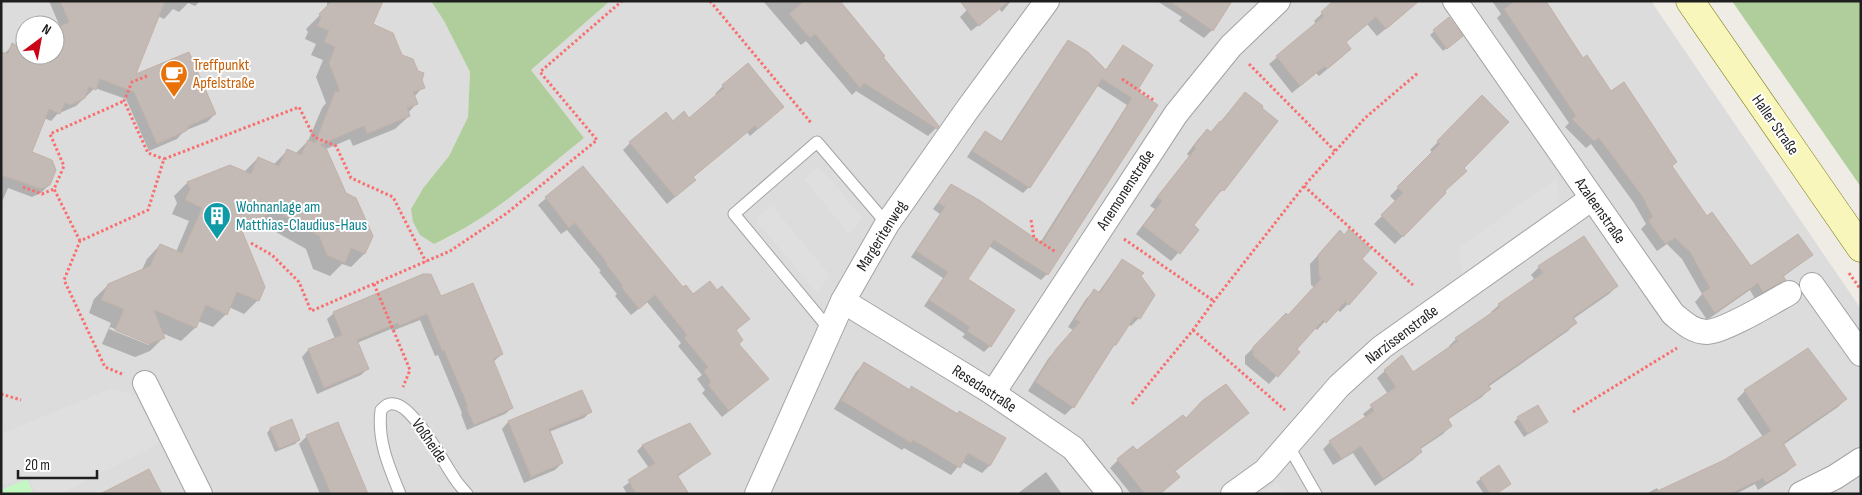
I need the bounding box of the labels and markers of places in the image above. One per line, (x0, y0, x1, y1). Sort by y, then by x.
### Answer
place label: Treffpunkt Apfelstraße (192, 56, 255, 93)
cafe icon: Treffpunkt Apfelstraße (159, 59, 189, 98)
place label: Wohnanlage am Matthias-Claudius-Haus (236, 198, 368, 235)
building icon: Wohnanlage am Matthias-Claudius-Haus (202, 201, 232, 240)

